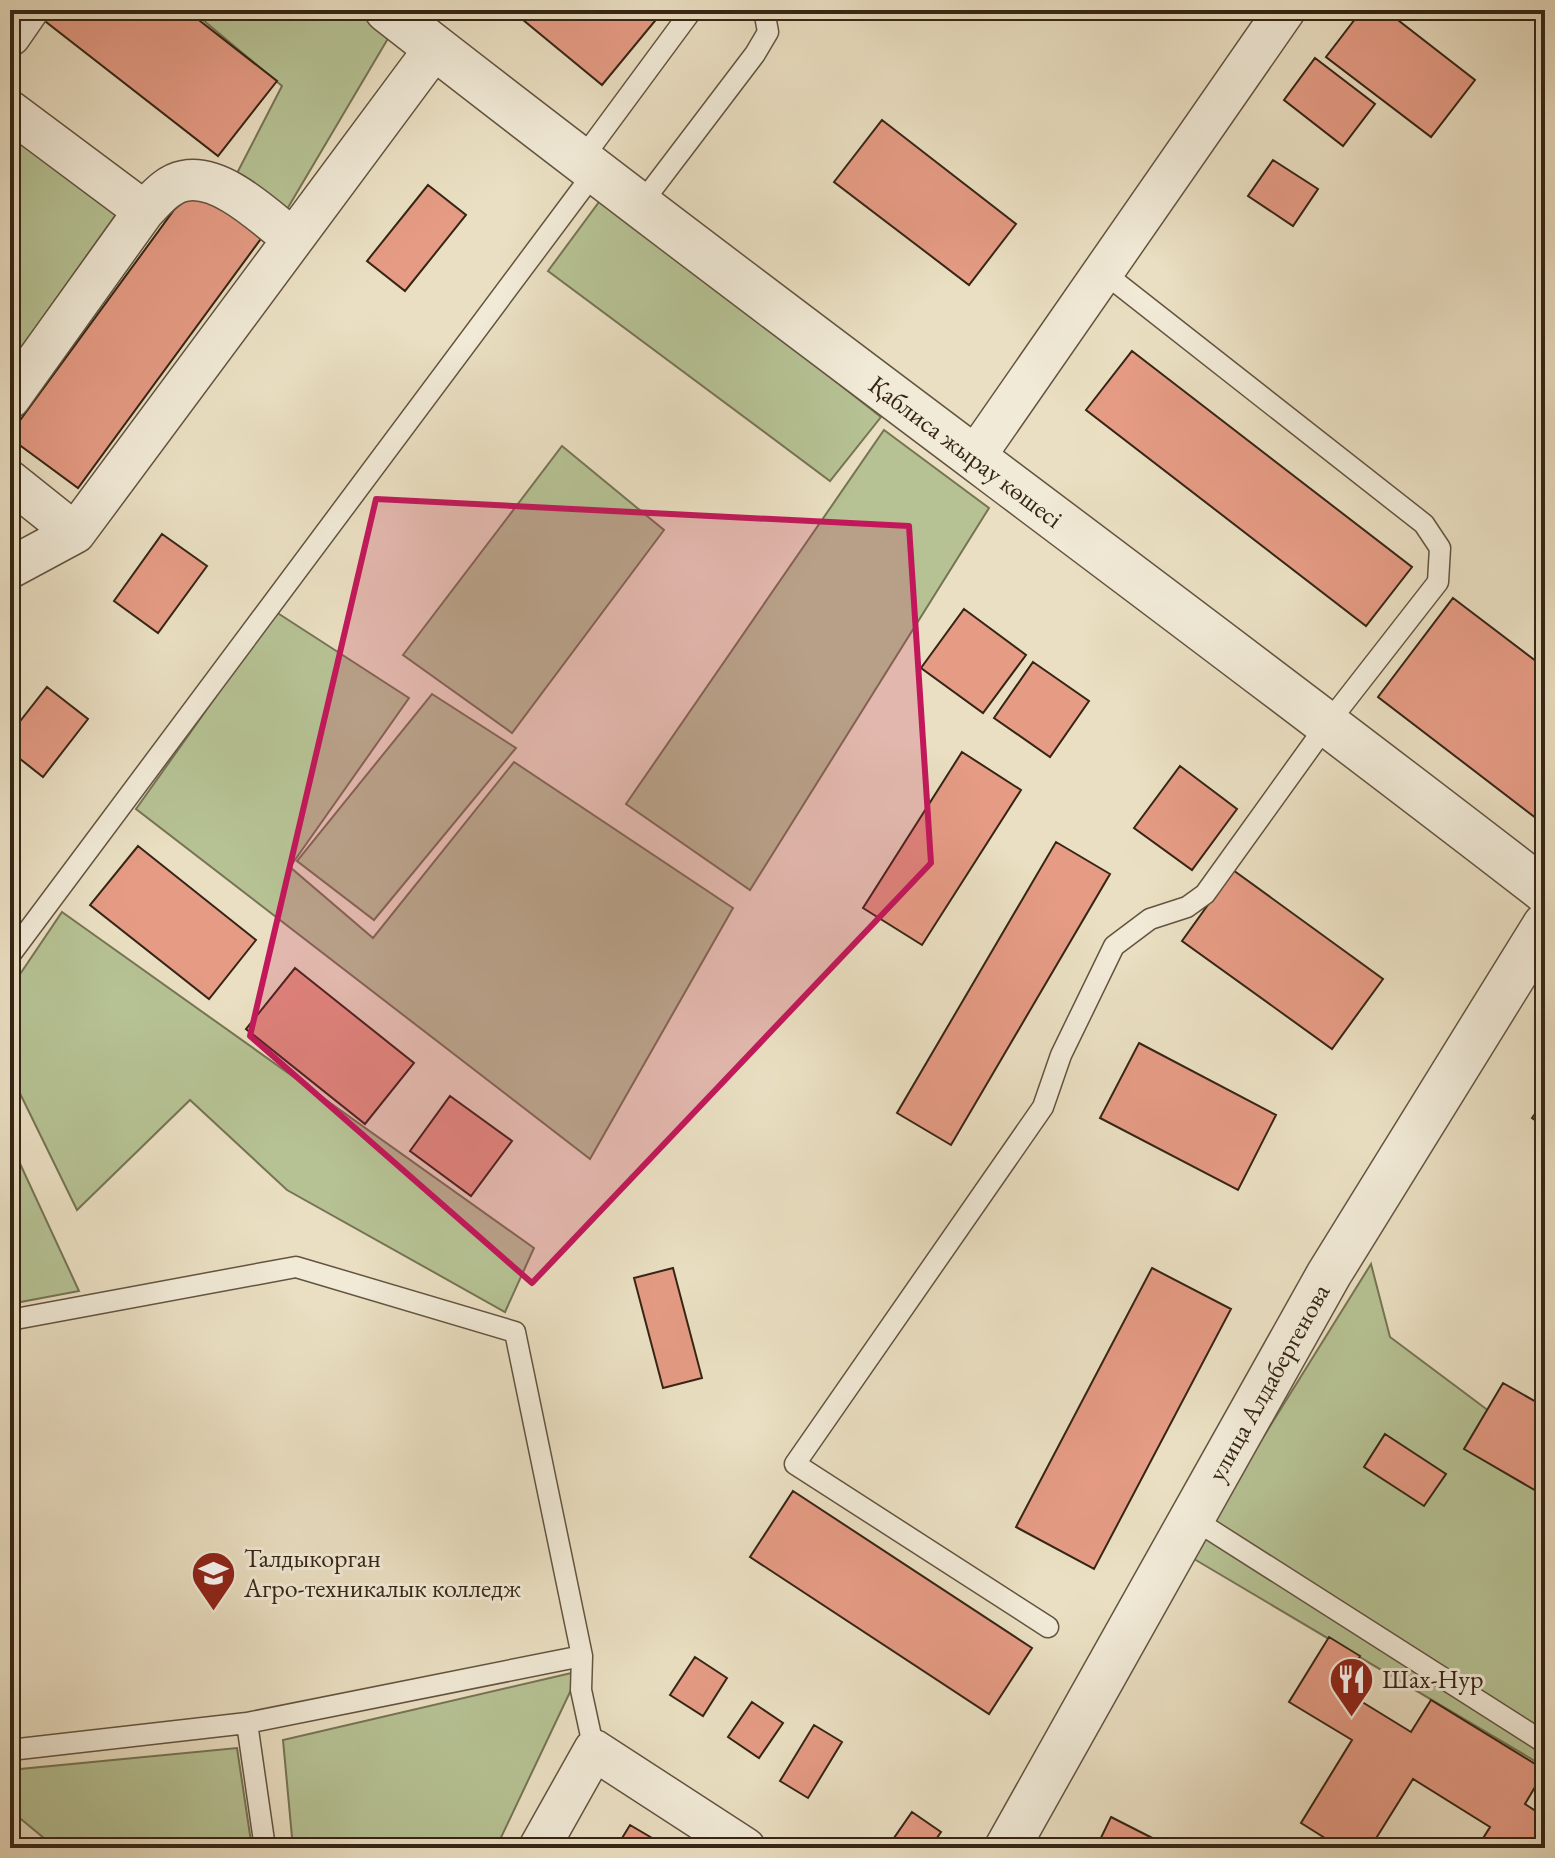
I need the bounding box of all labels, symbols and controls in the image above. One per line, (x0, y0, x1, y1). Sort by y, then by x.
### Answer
street label: Қаблиса жырау көшесі (862, 367, 1070, 535)
street label: улица Алдабергенова (1199, 1277, 1338, 1487)
place label: Талдыкорган Агро-техникалык колледж (243, 1541, 521, 1605)
school or university icon: Талдыкорган Агро-техникалык колледж (189, 1549, 237, 1612)
restaurant icon: Шах-Нур (1327, 1655, 1375, 1718)
place label: Шах-Нур (1382, 1662, 1484, 1696)

